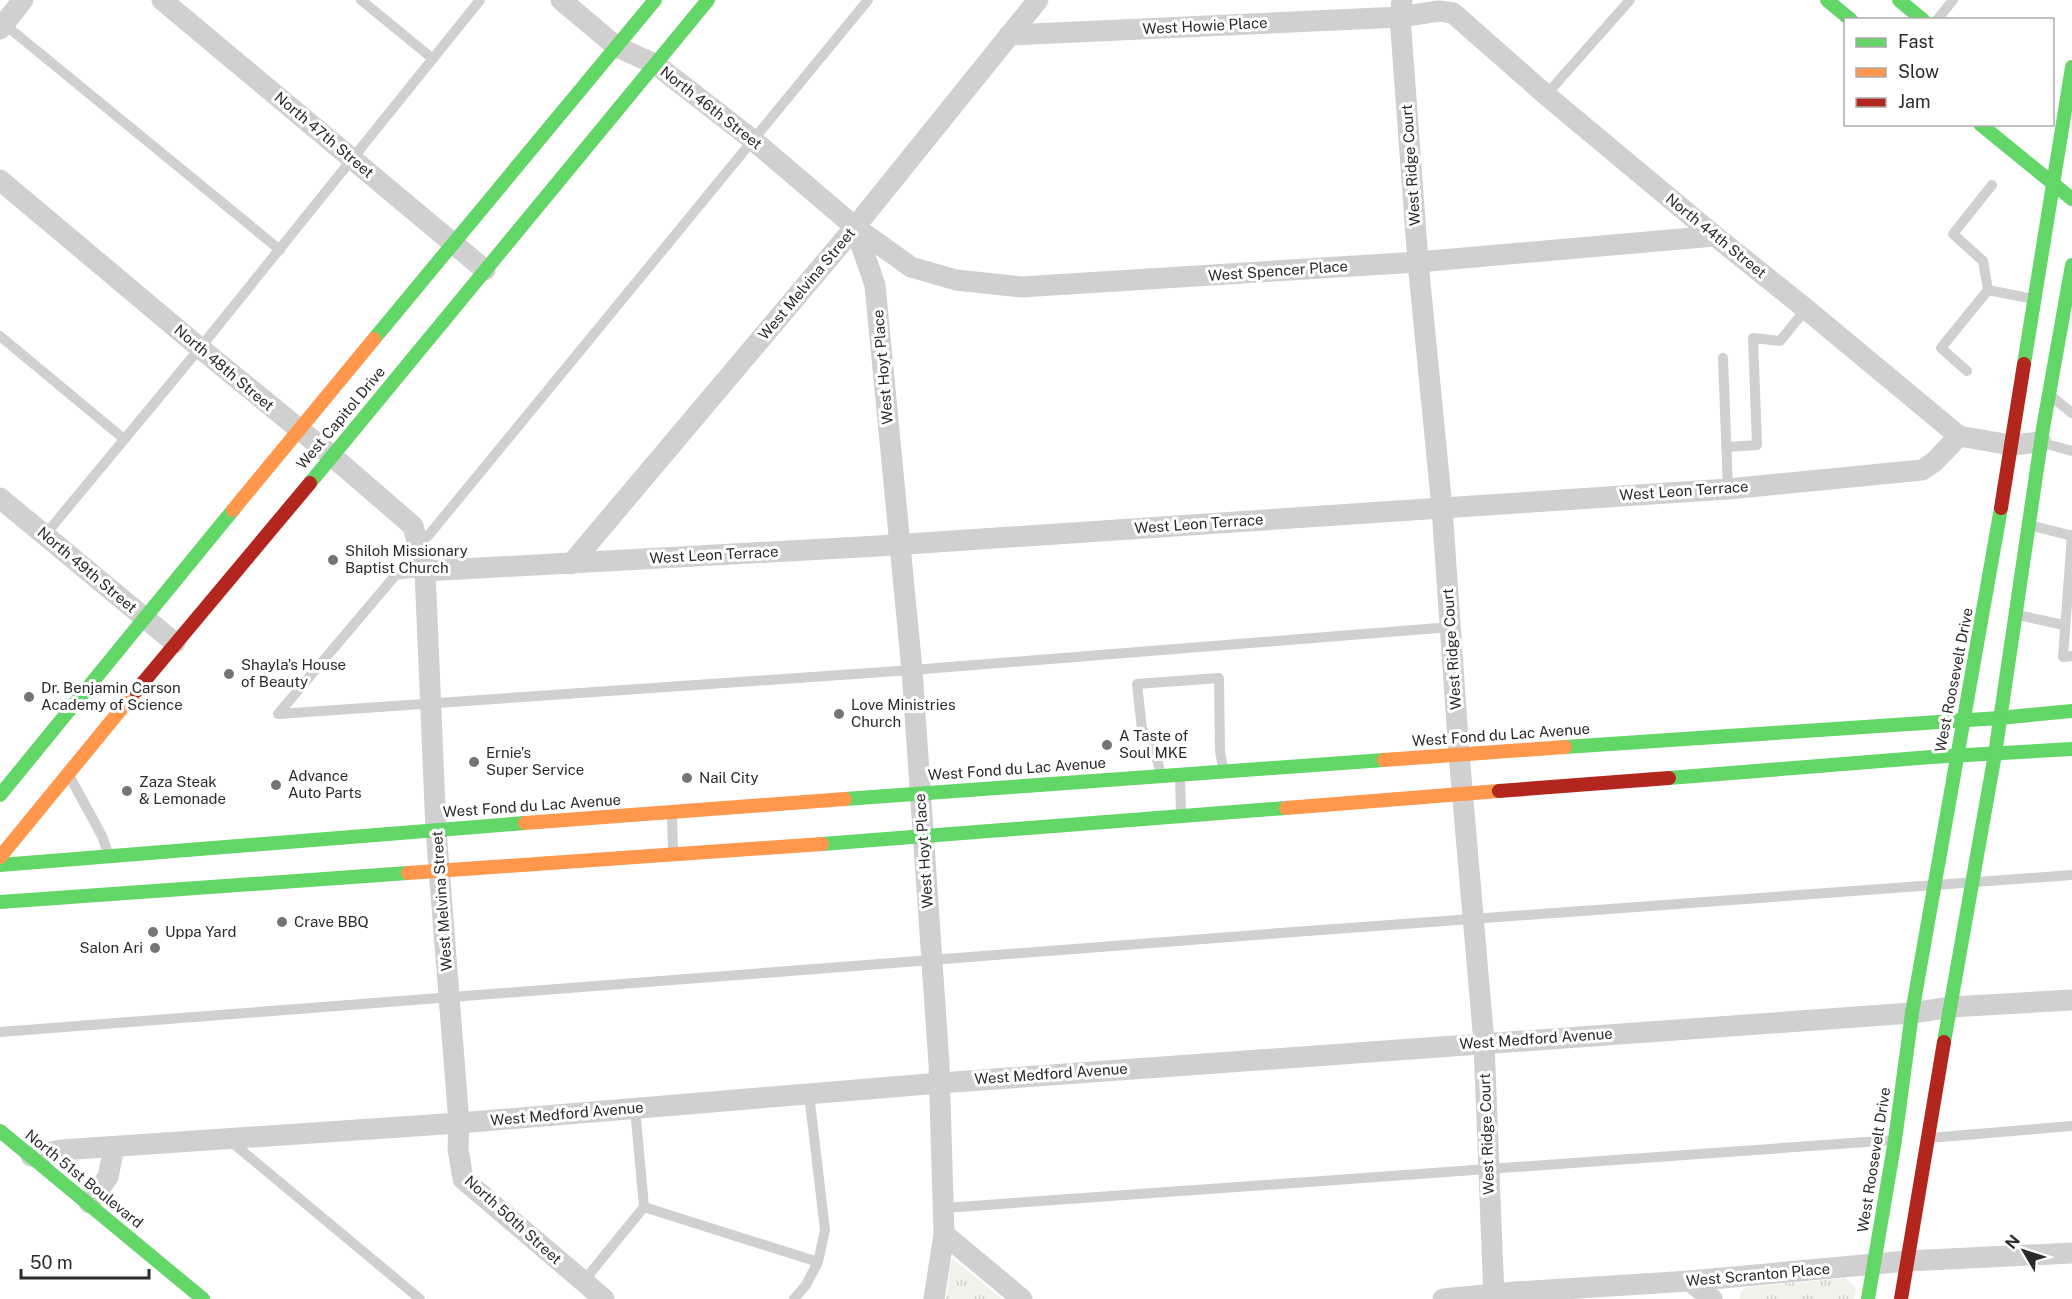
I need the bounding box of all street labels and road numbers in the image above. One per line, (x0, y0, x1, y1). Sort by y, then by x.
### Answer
street label: West Howie Place (1142, 14, 1268, 37)
street label: North 46th Street (657, 63, 766, 153)
street label: North 47th Street (271, 88, 377, 181)
street label: West Ridge Court (1398, 104, 1423, 226)
street label: North 44th Street (1663, 190, 1770, 281)
street label: West Melvina Street (755, 224, 858, 343)
street label: West Spencer Place (1207, 257, 1348, 284)
street label: West Hoyt Place (869, 309, 896, 425)
street label: North 48th Street (171, 321, 278, 414)
street label: West Capitol Drive (293, 363, 388, 472)
street label: West Leon Terrace (1619, 478, 1749, 503)
street label: West Leon Terrace (1134, 511, 1264, 536)
street label: North 49th Street (34, 523, 140, 616)
street label: West Leon Terrace (649, 543, 779, 566)
street label: West Ridge Court (1439, 588, 1464, 710)
street label: West Roosevelt Drive (1931, 606, 1976, 754)
street label: West Fond du Lac Avenue (1411, 720, 1591, 749)
street label: West Fond du Lac Avenue (927, 754, 1107, 783)
street label: West Fond du Lac Avenue (442, 791, 622, 820)
street label: West Hoyt Place (911, 793, 936, 909)
street label: West Melvina Street (428, 830, 455, 972)
street label: West Medford Avenue (1459, 1025, 1613, 1052)
street label: West Medford Avenue (974, 1060, 1128, 1087)
street label: West Ridge Court (1476, 1073, 1497, 1195)
street label: West Roosevelt Drive (1854, 1086, 1893, 1234)
street label: West Medford Avenue (490, 1098, 644, 1129)
street label: North 51st Boulevard (22, 1126, 147, 1231)
street label: North 50th Street (461, 1172, 565, 1268)
street label: West Scranton Place (1685, 1260, 1831, 1289)

